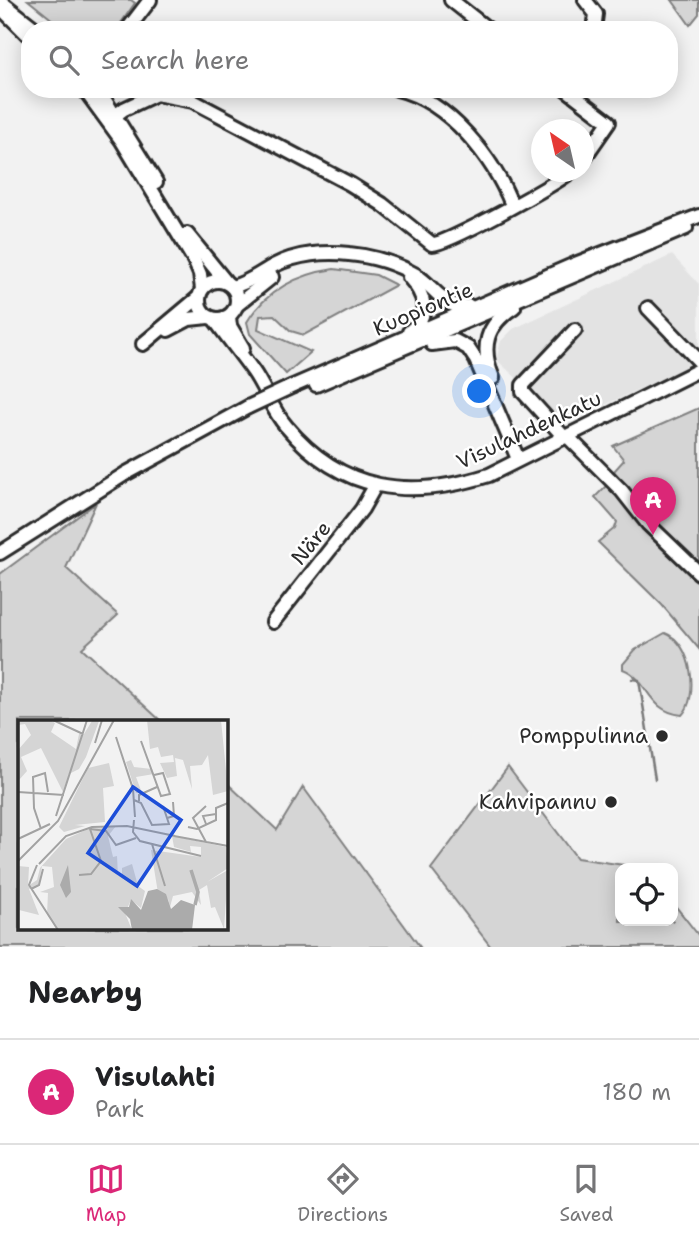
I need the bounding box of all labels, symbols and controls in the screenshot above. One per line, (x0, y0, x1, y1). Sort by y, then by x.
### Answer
search box (21, 21, 678, 98)
icon: search (45, 41, 83, 79)
text: Search here (101, 42, 250, 77)
north arrow (531, 119, 594, 182)
street label: Kuopiontie (369, 275, 477, 343)
your location (462, 374, 496, 408)
street label: Visulahdenkatu (452, 384, 606, 476)
pin: A (630, 477, 676, 535)
street label: Näre (285, 515, 337, 571)
inset map (18, 720, 228, 930)
place label: Pomppulinna (519, 722, 648, 750)
marker: Pomppulinna (654, 728, 670, 744)
place label: Kahvipannu (479, 788, 597, 816)
marker: Kahvipannu (603, 794, 619, 810)
map controls (615, 863, 678, 926)
button: locate (615, 863, 678, 926)
text: Nearby (28, 972, 143, 1013)
text: Visulahti (95, 1059, 216, 1094)
text: A (42, 1077, 60, 1107)
text: 180 m (602, 1077, 671, 1107)
text: Park (95, 1094, 144, 1124)
tab: Map (86, 1160, 126, 1227)
tab: Directions (298, 1160, 388, 1227)
tab: Saved (559, 1160, 613, 1227)

